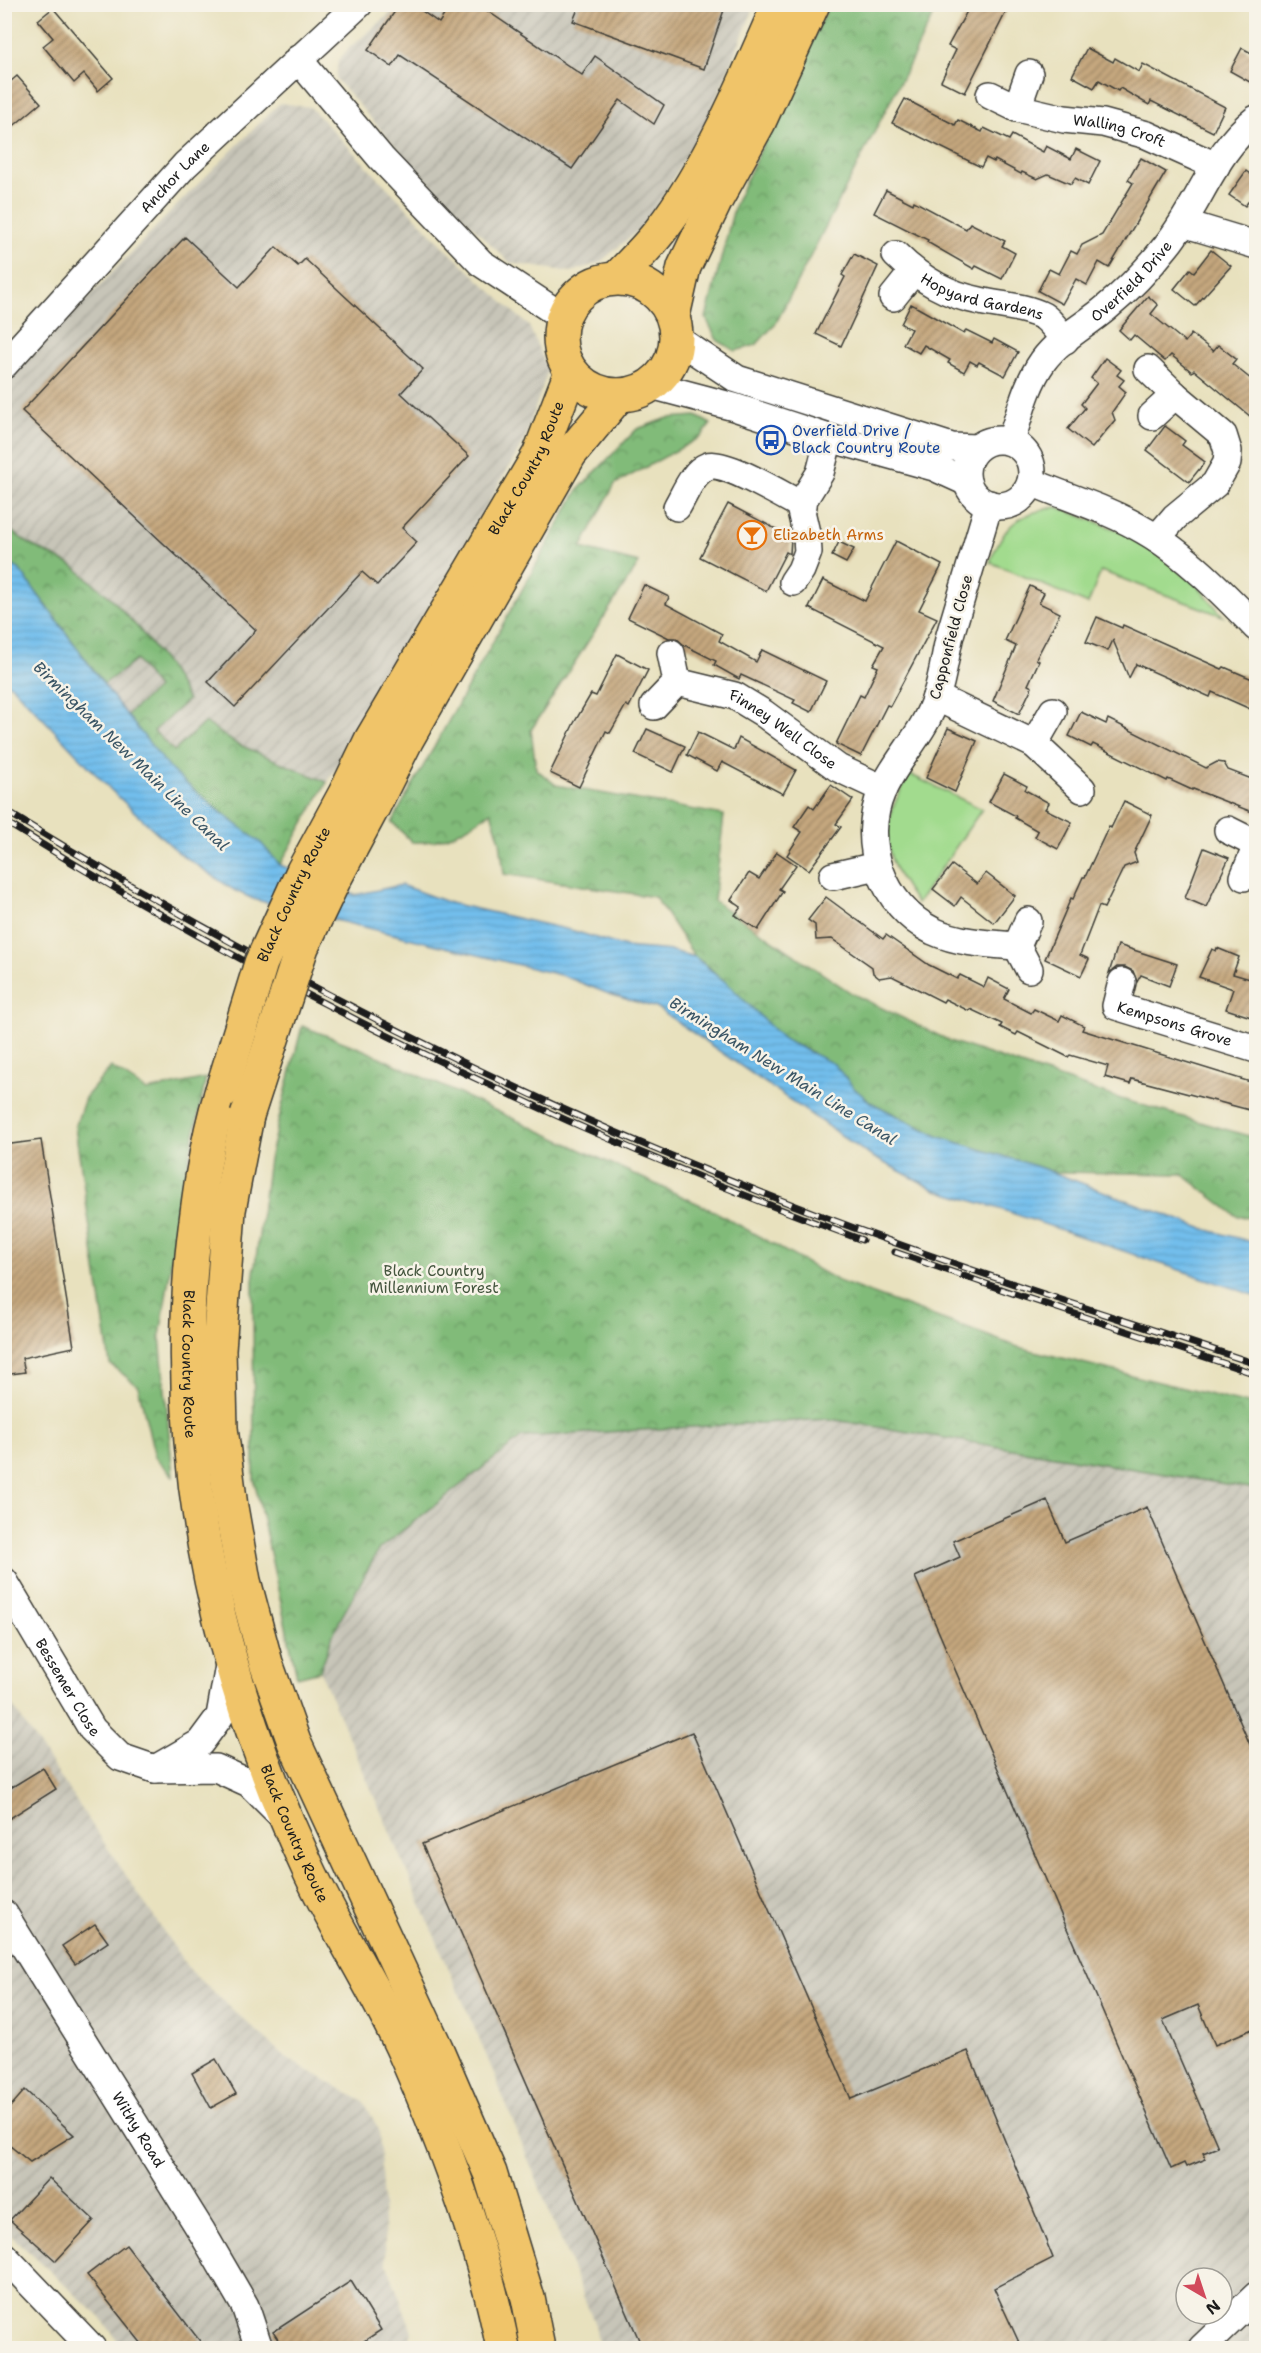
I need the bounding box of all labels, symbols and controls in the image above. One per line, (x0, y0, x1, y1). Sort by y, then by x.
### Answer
street label: Walling Croft (1072, 110, 1169, 152)
street label: Anchor Lane (136, 137, 214, 218)
street label: Overfield Drive (1087, 237, 1177, 326)
street label: Hopyard Gardens (916, 268, 1047, 325)
street label: Black Country Route (484, 398, 569, 539)
place label: Overfield Drive / Black Country Route (792, 421, 941, 458)
bus stop icon: Overfield Drive / Black Country Route (755, 424, 787, 456)
bar icon: Elizabeth Arms (736, 519, 768, 551)
place label: Elizabeth Arms (773, 525, 884, 545)
street label: Capponfield Close (925, 572, 977, 702)
water label: Birmingham New Main Line Canal (29, 657, 233, 855)
street label: Finney Well Close (728, 685, 841, 774)
street label: Black Country Route (253, 823, 335, 966)
water label: Birmingham New Main Line Canal (665, 992, 901, 1150)
street label: Kempsons Grove (1114, 997, 1235, 1051)
park label: Black Country Millennium Forest (369, 1261, 499, 1298)
street label: Black Country Route (177, 1289, 201, 1439)
street label: Bessemer Close (30, 1635, 104, 1741)
street label: Black Country Route (256, 1762, 333, 1906)
street label: Withy Road (107, 2088, 170, 2172)
north arrow (1174, 2266, 1234, 2326)
text: N (1202, 2295, 1225, 2319)

